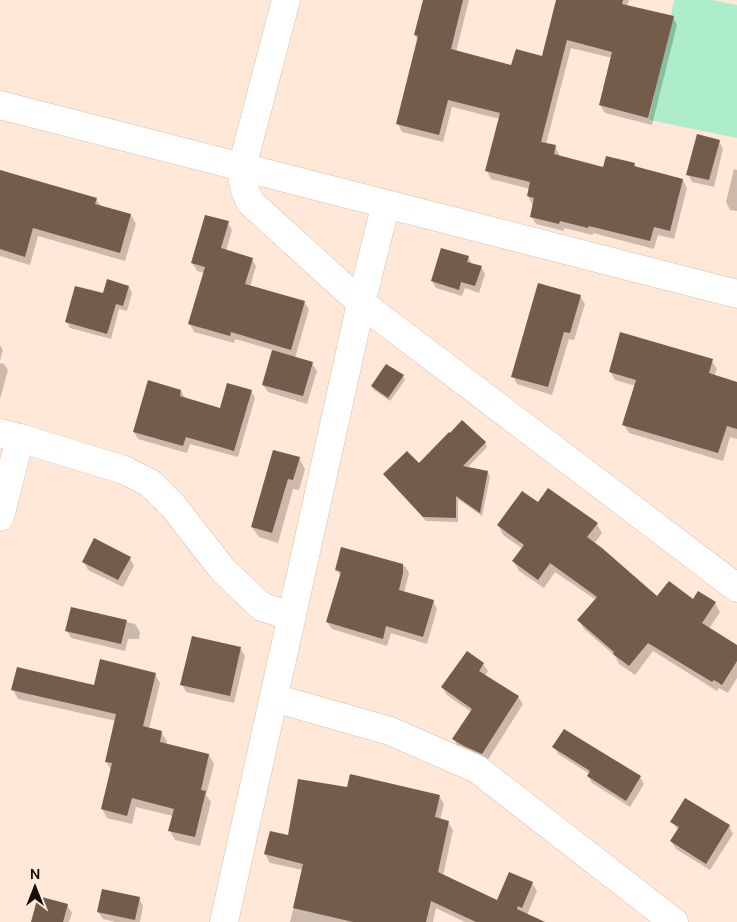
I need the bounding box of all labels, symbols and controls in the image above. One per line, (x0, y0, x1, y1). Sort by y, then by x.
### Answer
north arrow (10, 862, 60, 912)
text: N (30, 865, 40, 883)

